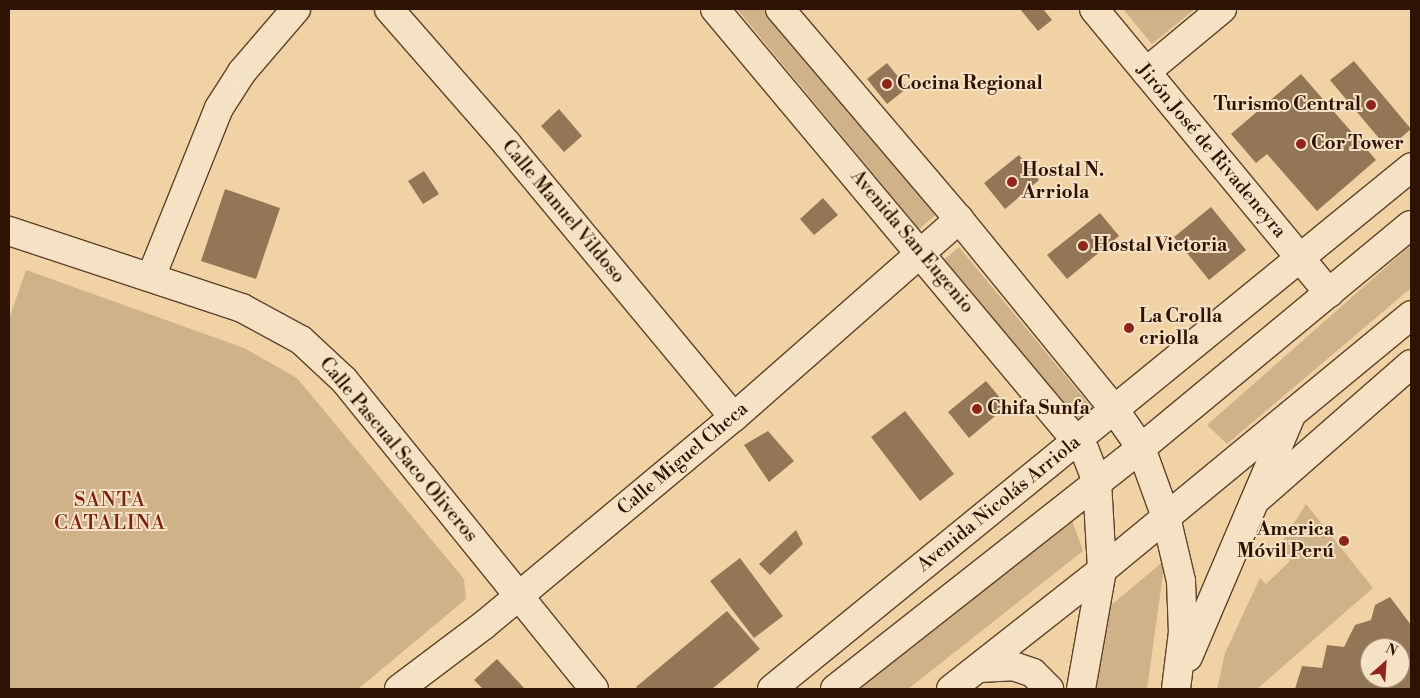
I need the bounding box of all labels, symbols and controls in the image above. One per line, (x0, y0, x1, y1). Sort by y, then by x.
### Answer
street label: Jirón José de Rivadeneyra (1131, 59, 1291, 243)
place label: Cocina Regional (897, 73, 1043, 95)
marker: Cocina Regional (881, 78, 893, 90)
place label: Turismo Central (1214, 94, 1361, 116)
marker: Turismo Central (1365, 99, 1377, 111)
place label: Cor Tower (1311, 133, 1404, 155)
street label: Calle Manuel Vildoso (496, 136, 630, 288)
marker: Cor Tower (1295, 138, 1307, 150)
place label: Hostal N. Arriola (1022, 160, 1104, 204)
street label: Avenida San Eugenio (845, 166, 979, 318)
marker: Hostal N. Arriola (1006, 176, 1018, 188)
place label: Hostal Victoria (1093, 235, 1227, 257)
marker: Hostal Victoria (1077, 240, 1089, 252)
place label: La Crolla criolla (1139, 306, 1222, 350)
marker: La Crolla criolla (1123, 322, 1135, 334)
street label: Calle Pascual Saco Oliveros (314, 353, 482, 547)
street label: Calle Miguel Checa (613, 398, 753, 520)
place label: Chifa Sunfa (987, 398, 1090, 420)
marker: Chifa Sunfa (971, 403, 983, 415)
street label: Avenida Nicolás Arriola (913, 431, 1085, 577)
district label: SANTA CATALINA (53, 489, 167, 536)
place label: America Móvil Perú (1237, 519, 1334, 563)
marker: America Móvil Perú (1338, 535, 1350, 547)
north arrow (1360, 638, 1410, 688)
text: N (1382, 640, 1400, 661)

